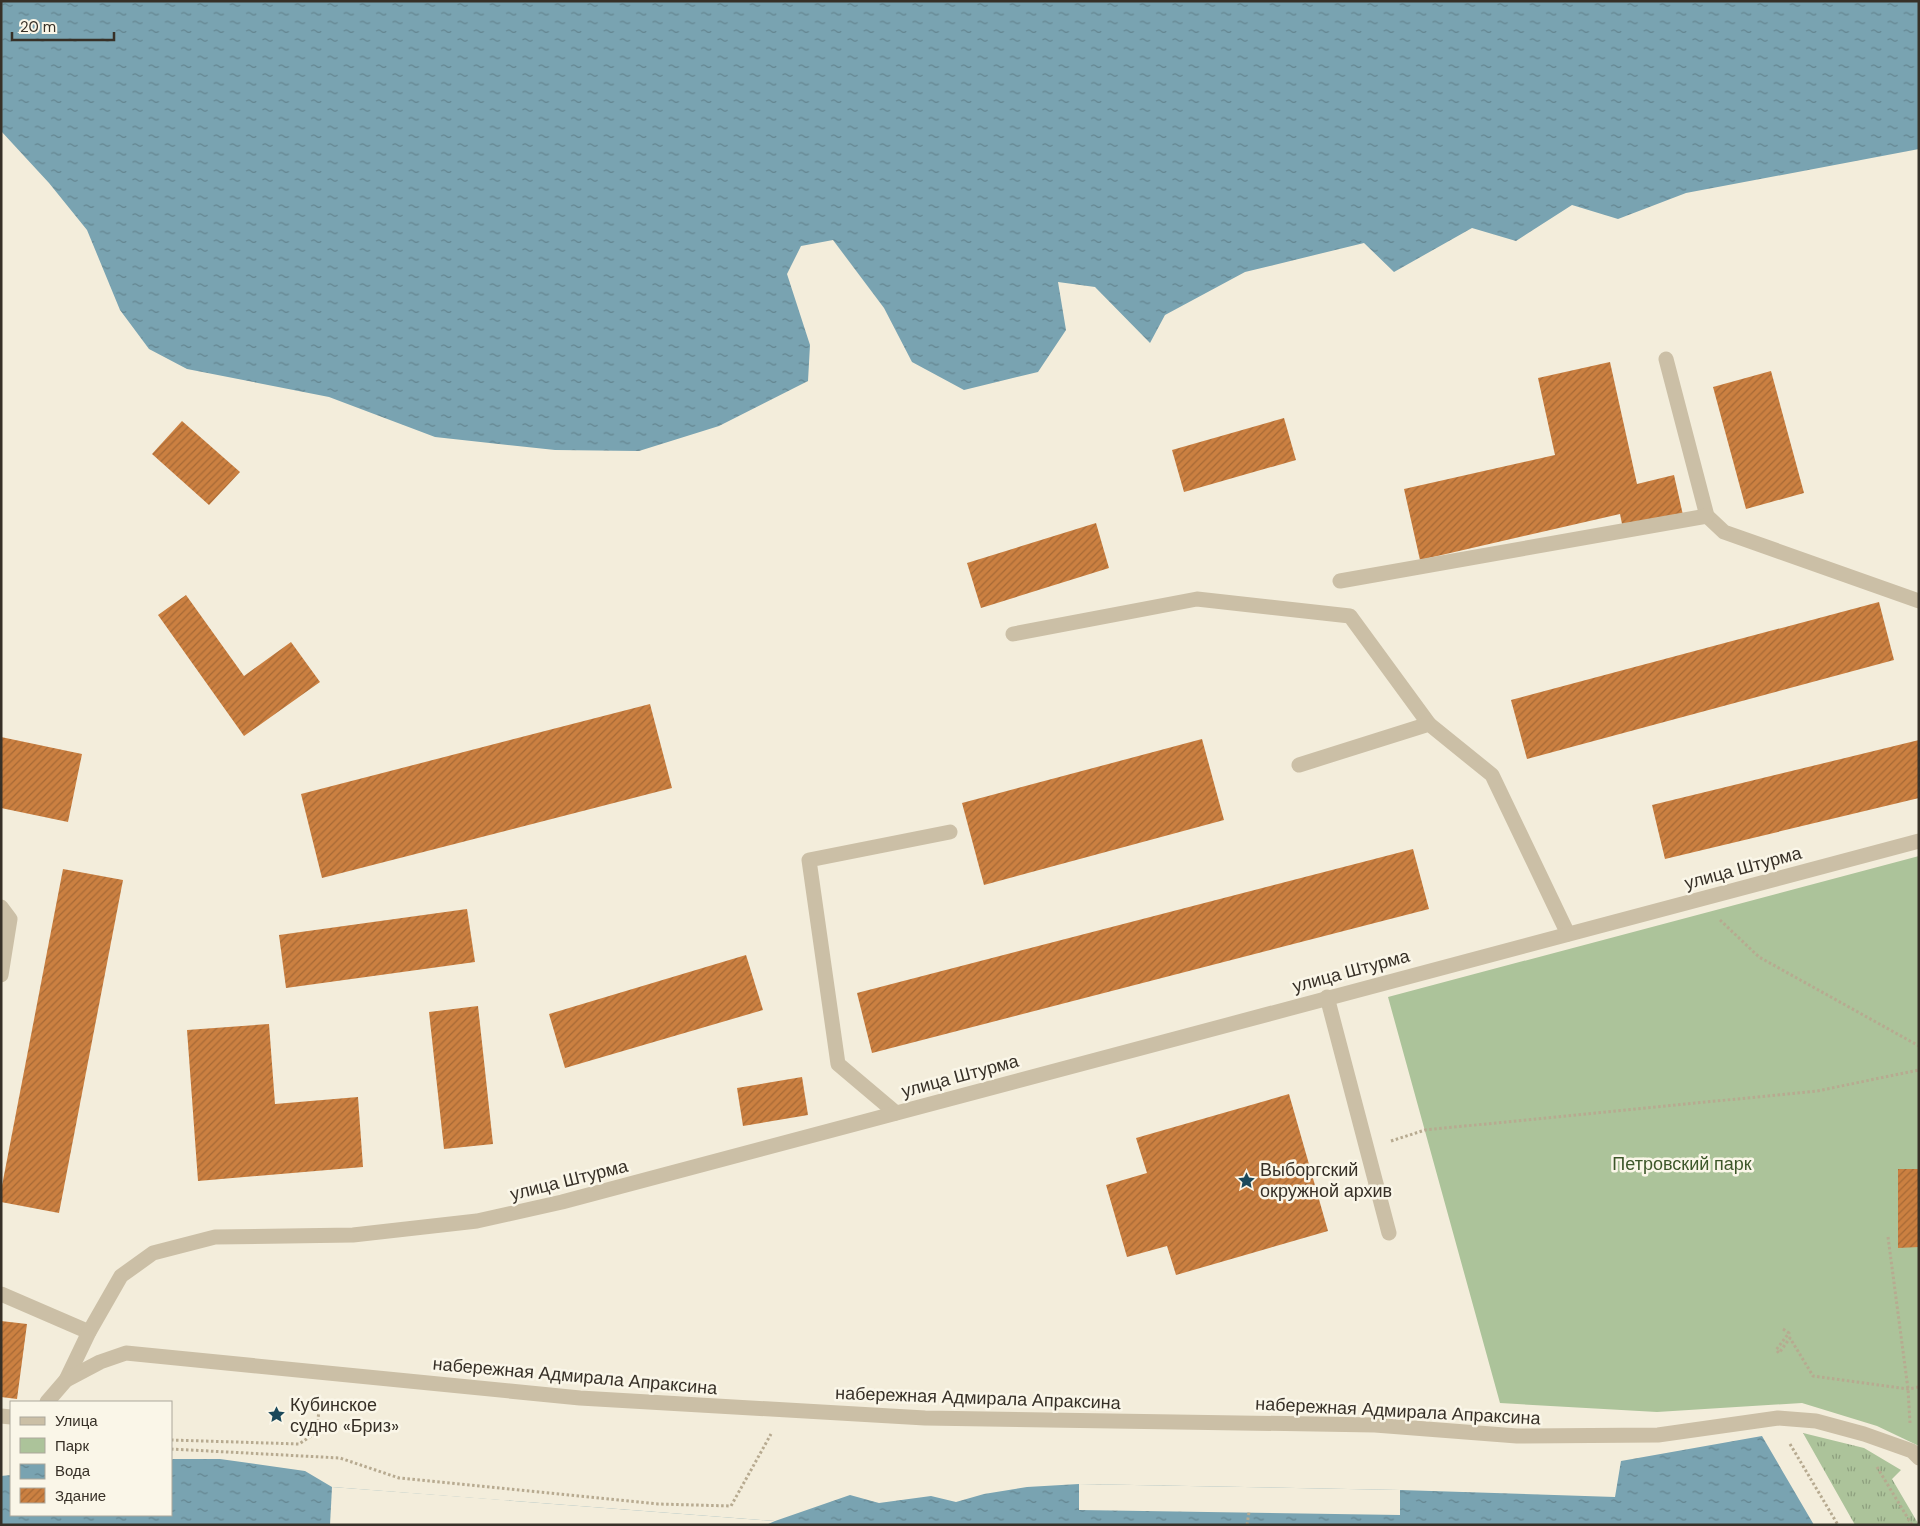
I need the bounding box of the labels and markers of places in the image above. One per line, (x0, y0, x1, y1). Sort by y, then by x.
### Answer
place label: Выборгский окружной архив (1260, 1158, 1392, 1203)
place icon: Выборгский окружной архив (1236, 1170, 1256, 1190)
place label: Кубинское судно «Бриз» (290, 1393, 399, 1438)
place icon: Кубинское судно «Бриз» (266, 1405, 286, 1425)

